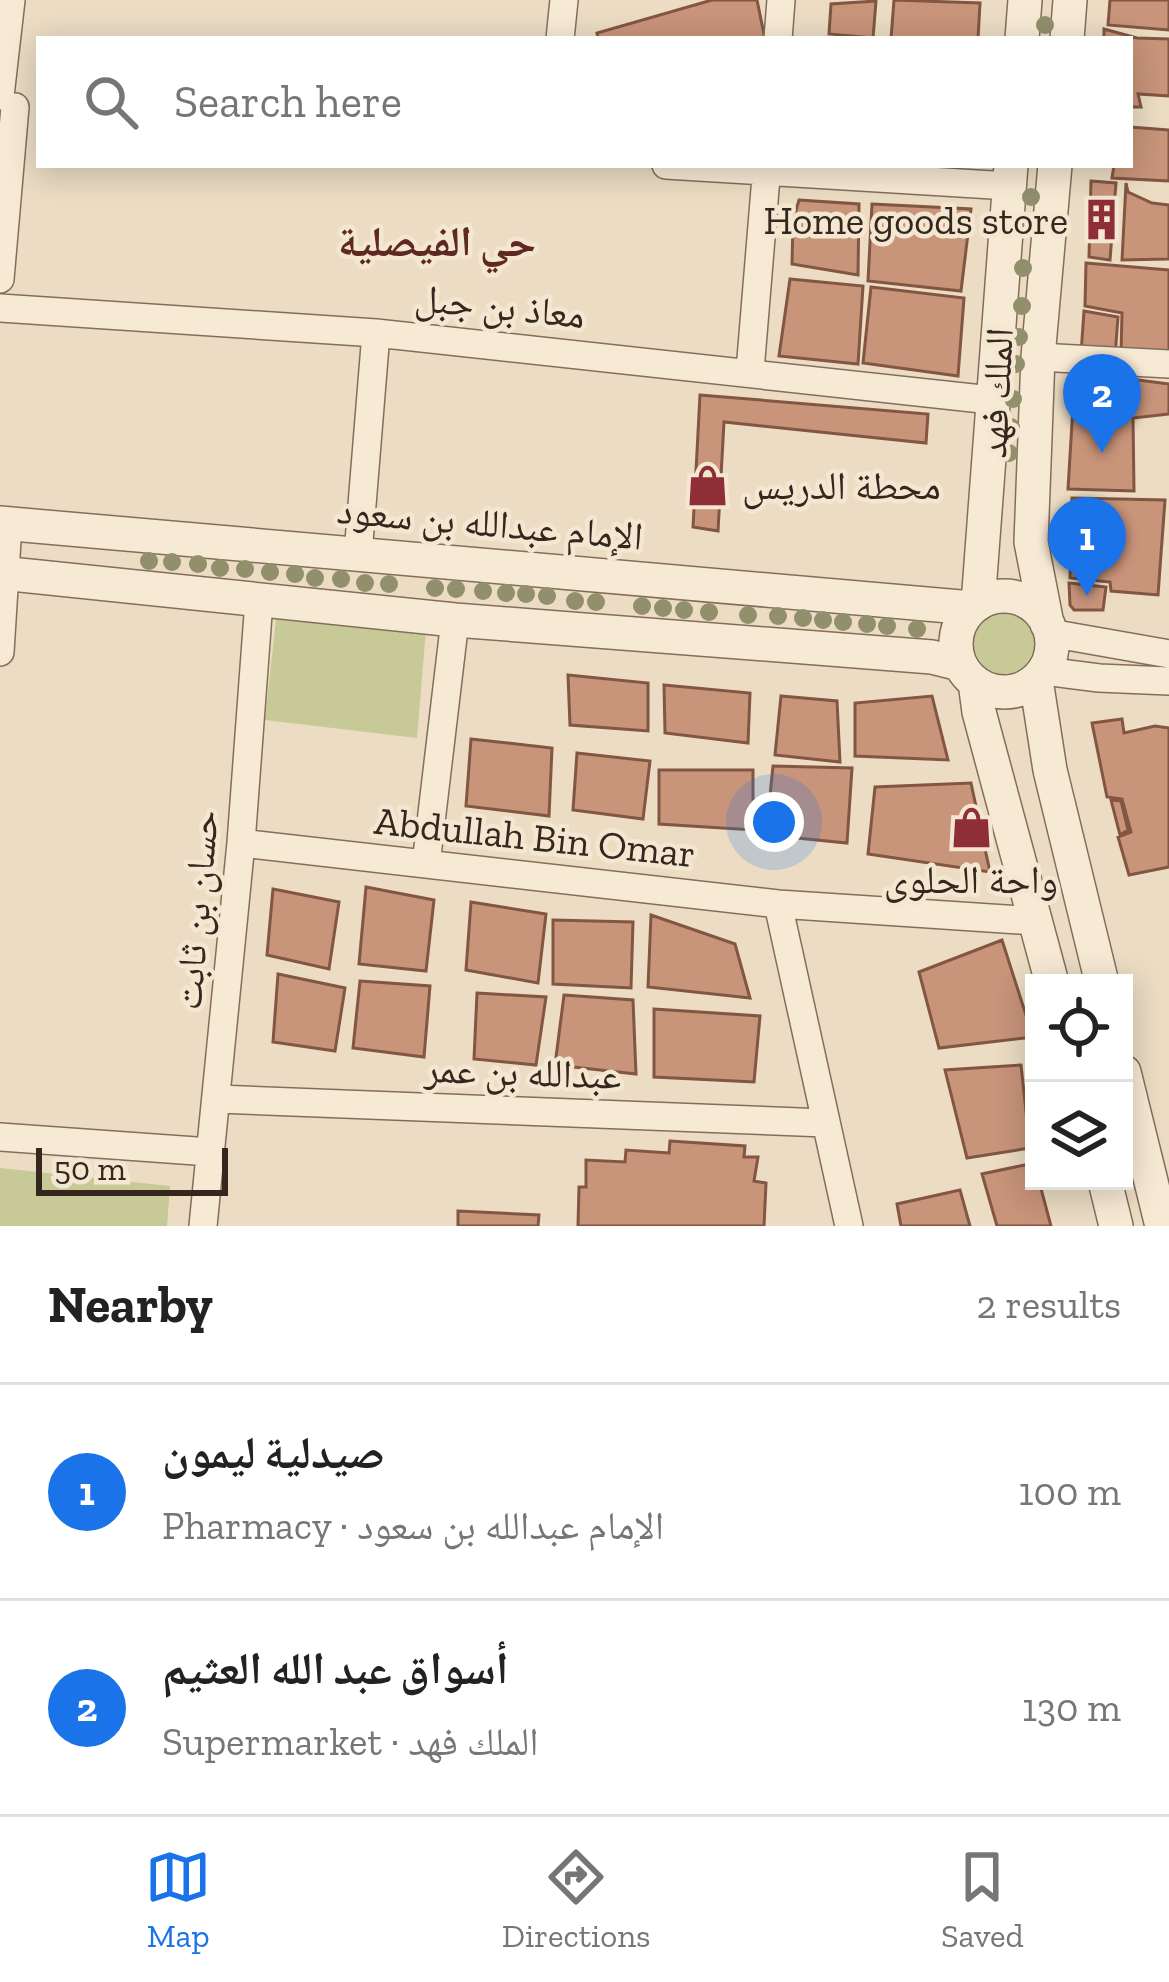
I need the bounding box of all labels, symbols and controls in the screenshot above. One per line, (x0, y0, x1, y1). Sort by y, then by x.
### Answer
search box (36, 36, 1133, 168)
icon: search (78, 69, 144, 135)
text: Search here (174, 75, 402, 129)
place label: Home goods store (764, 197, 1068, 244)
building icon: Home goods store (1079, 197, 1125, 243)
district label: حي الفيصلية (338, 216, 536, 274)
street label: معاذ بن جبل (413, 274, 587, 339)
street label: الملك فهد (969, 327, 1023, 459)
pin: 2 (1063, 354, 1141, 453)
shop icon: محطة الدريس (685, 462, 731, 508)
place label: محطة الدريس (742, 462, 941, 510)
street label: الإمام عبدالله بن سعود (335, 486, 645, 563)
pin: 1 (1048, 497, 1126, 596)
your location (744, 792, 804, 852)
street label: Abdullah Bin Omar (372, 797, 698, 877)
shop icon: واحة الحلوى (948, 804, 994, 850)
street label: حسان بن ثابت (164, 808, 229, 1012)
place label: واحة الحلوى (884, 856, 1058, 903)
map controls (1025, 974, 1133, 1190)
button: locate (1025, 974, 1133, 1082)
street label: عبدالله بن عمر (423, 1045, 622, 1100)
button: layers (1025, 1082, 1133, 1190)
scale bar (36, 1142, 228, 1195)
text: 50 m (54, 1149, 126, 1188)
text: Nearby (48, 1274, 213, 1335)
text: 2 results (976, 1281, 1121, 1328)
text: صيدلية ليمون (162, 1426, 385, 1480)
text: 1 (79, 1468, 95, 1515)
text: 100 m (1019, 1468, 1121, 1515)
text: Pharmacy · الإمام عبدالله بن سعود (162, 1502, 664, 1549)
text: أسواق عبد الله العثيم (162, 1642, 508, 1696)
text: 2 (77, 1684, 97, 1731)
text: 130 m (1022, 1684, 1121, 1731)
text: Supermarket · الملك فهد (162, 1718, 539, 1765)
tab: Map (145, 1844, 211, 1955)
tab: Directions (502, 1844, 651, 1955)
tab: Saved (941, 1844, 1024, 1955)

